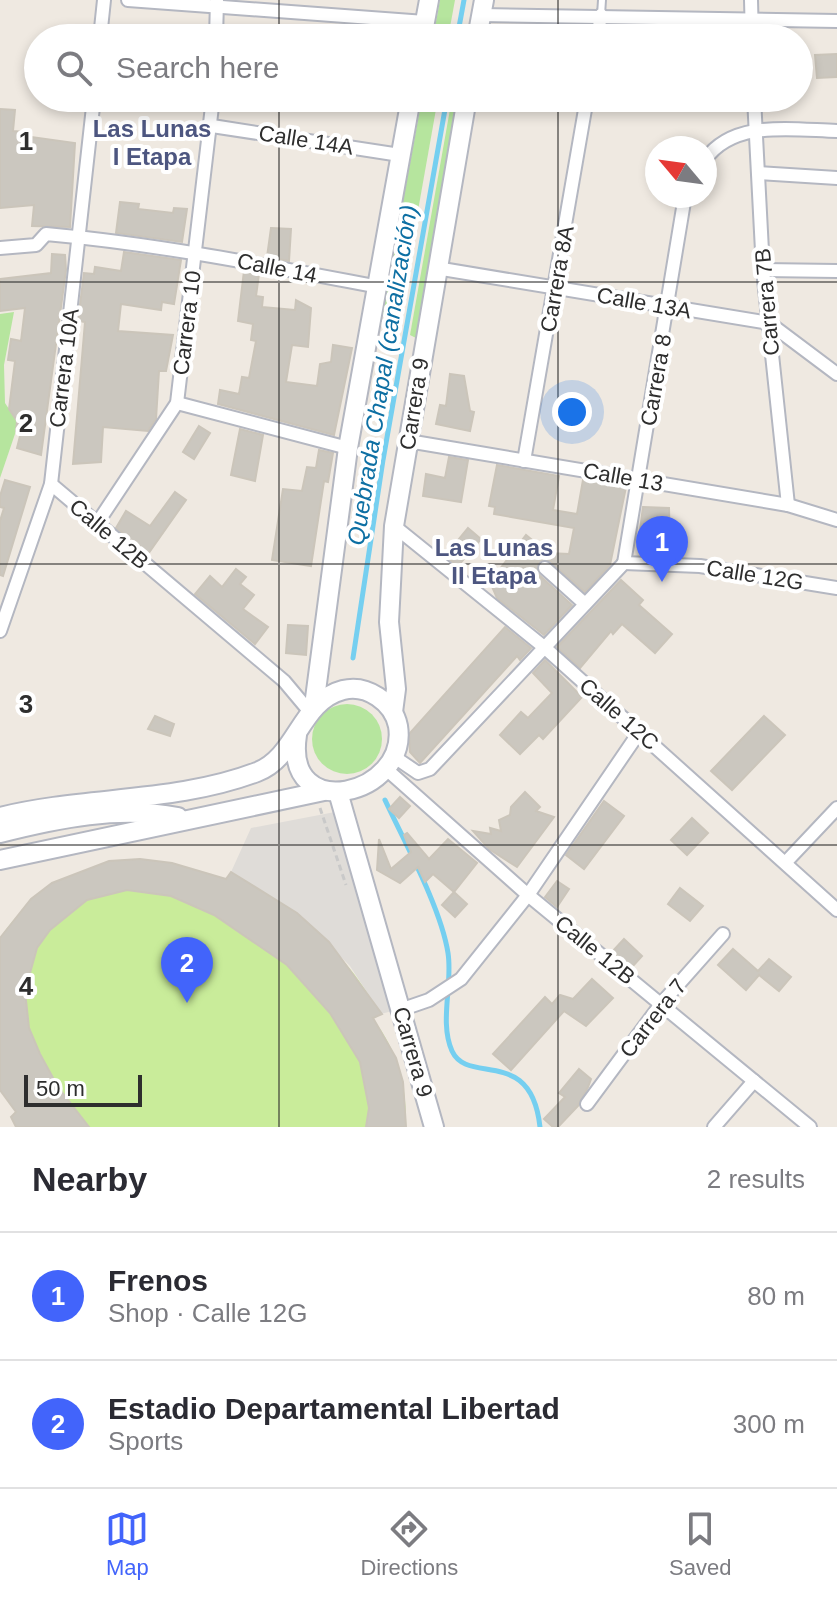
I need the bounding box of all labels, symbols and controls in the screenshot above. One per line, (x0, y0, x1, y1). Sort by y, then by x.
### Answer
search box (24, 24, 813, 112)
icon: search (52, 46, 96, 90)
text: Search here (116, 51, 279, 84)
district label: Las Lunas I Etapa (93, 115, 211, 170)
street label: Calle 14A (257, 120, 355, 160)
text: 1 (19, 126, 33, 156)
north arrow (645, 136, 717, 208)
water label: Quebrada Chapal (canalización) (342, 203, 422, 547)
street label: Carrera 8A (535, 224, 579, 334)
street label: Carrera 7B (750, 247, 784, 357)
street label: Calle 14 (235, 248, 319, 288)
street label: Carrera 10 (168, 269, 206, 377)
street label: Calle 13A (595, 282, 693, 324)
street label: Carrera 10A (44, 307, 84, 429)
street label: Carrera 8 (636, 332, 676, 428)
street label: Carrera 9 (394, 356, 434, 452)
your location (552, 392, 592, 432)
text: 2 (19, 408, 33, 438)
street label: Calle 13 (581, 458, 665, 496)
street label: Calle 12B (64, 494, 154, 574)
pin: 1 (636, 516, 688, 582)
district label: Las Lunas II Etapa (435, 534, 553, 589)
street label: Calle 12G (705, 555, 805, 595)
street label: Calle 12C (574, 673, 664, 755)
text: 3 (19, 689, 33, 719)
street label: Calle 12B (550, 910, 640, 990)
pin: 2 (161, 937, 213, 1003)
text: 4 (19, 971, 34, 1001)
street label: Carrera 7 (615, 974, 691, 1062)
street label: Carrera 9 (388, 1004, 438, 1100)
scale bar (24, 1071, 142, 1107)
text: 50 m (36, 1076, 85, 1101)
text: Nearby (32, 1160, 147, 1198)
text: 2 results (707, 1164, 805, 1194)
text: Frenos (108, 1264, 208, 1297)
text: 1 (51, 1281, 65, 1311)
text: 80 m (747, 1281, 805, 1311)
text: Shop · Calle 12G (108, 1298, 307, 1328)
text: Estadio Departamental Libertad (108, 1392, 560, 1425)
text: 2 (51, 1409, 65, 1439)
text: 300 m (733, 1409, 805, 1439)
text: Sports (108, 1426, 183, 1456)
tab: Map (105, 1507, 149, 1581)
tab: Directions (360, 1507, 458, 1581)
tab: Saved (669, 1507, 732, 1581)

